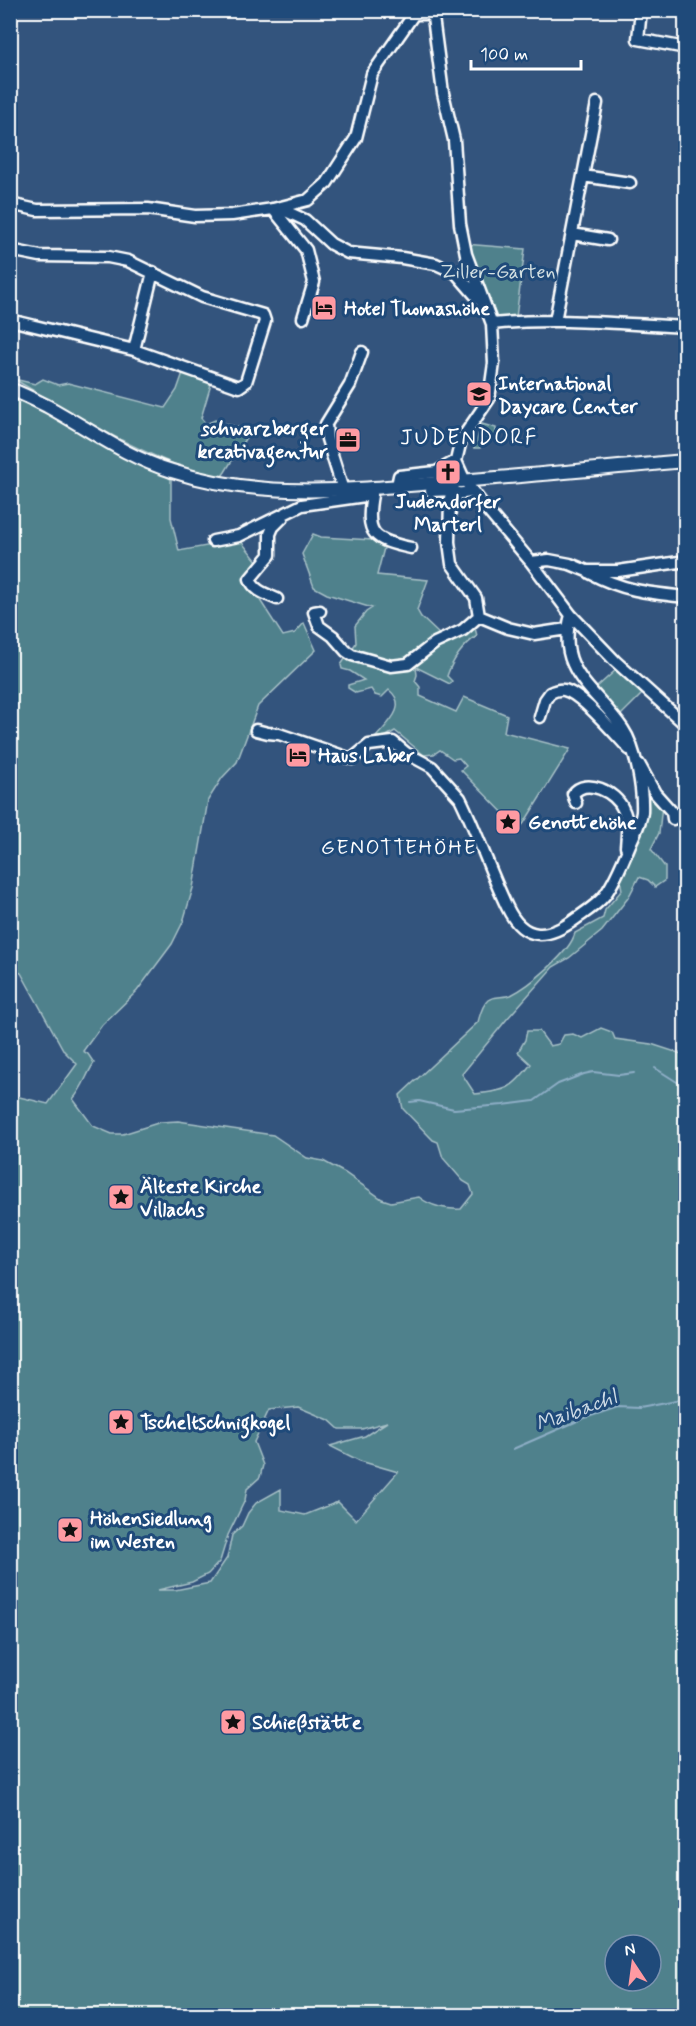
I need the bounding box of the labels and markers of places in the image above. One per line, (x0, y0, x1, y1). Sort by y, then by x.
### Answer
hotel icon: Hotel Thomashöhe (309, 293, 339, 323)
place label: Hotel Thomashöhe (344, 296, 490, 323)
place label: International Daycare Center (498, 371, 638, 421)
school or university icon: International Daycare Center (464, 379, 494, 409)
place label: schwarzberger kreativagentur (197, 416, 329, 468)
office icon: schwarzberger kreativagentur (333, 425, 363, 455)
church icon: Judendorfer Marterl (433, 457, 463, 487)
place label: Judendorfer Marterl (395, 489, 502, 539)
hotel icon: Haus Laber (283, 740, 313, 770)
place label: Haus Laber (318, 743, 415, 770)
place icon: Genottehöhe (493, 807, 523, 837)
place label: Genottehöhe (528, 810, 637, 837)
place label: Älteste Kirche Villachs (140, 1174, 261, 1224)
place icon: Älteste Kirche Villachs (106, 1182, 136, 1212)
place icon: Tscheltschnigkogel (106, 1407, 136, 1437)
place label: Tscheltschnigkogel (140, 1410, 291, 1439)
place label: Höhensiedlung im Westen (90, 1506, 212, 1556)
place icon: Höhensiedlung im Westen (55, 1515, 85, 1545)
place icon: Schießstätte (218, 1707, 248, 1737)
place label: Schießstätte (252, 1710, 362, 1737)

